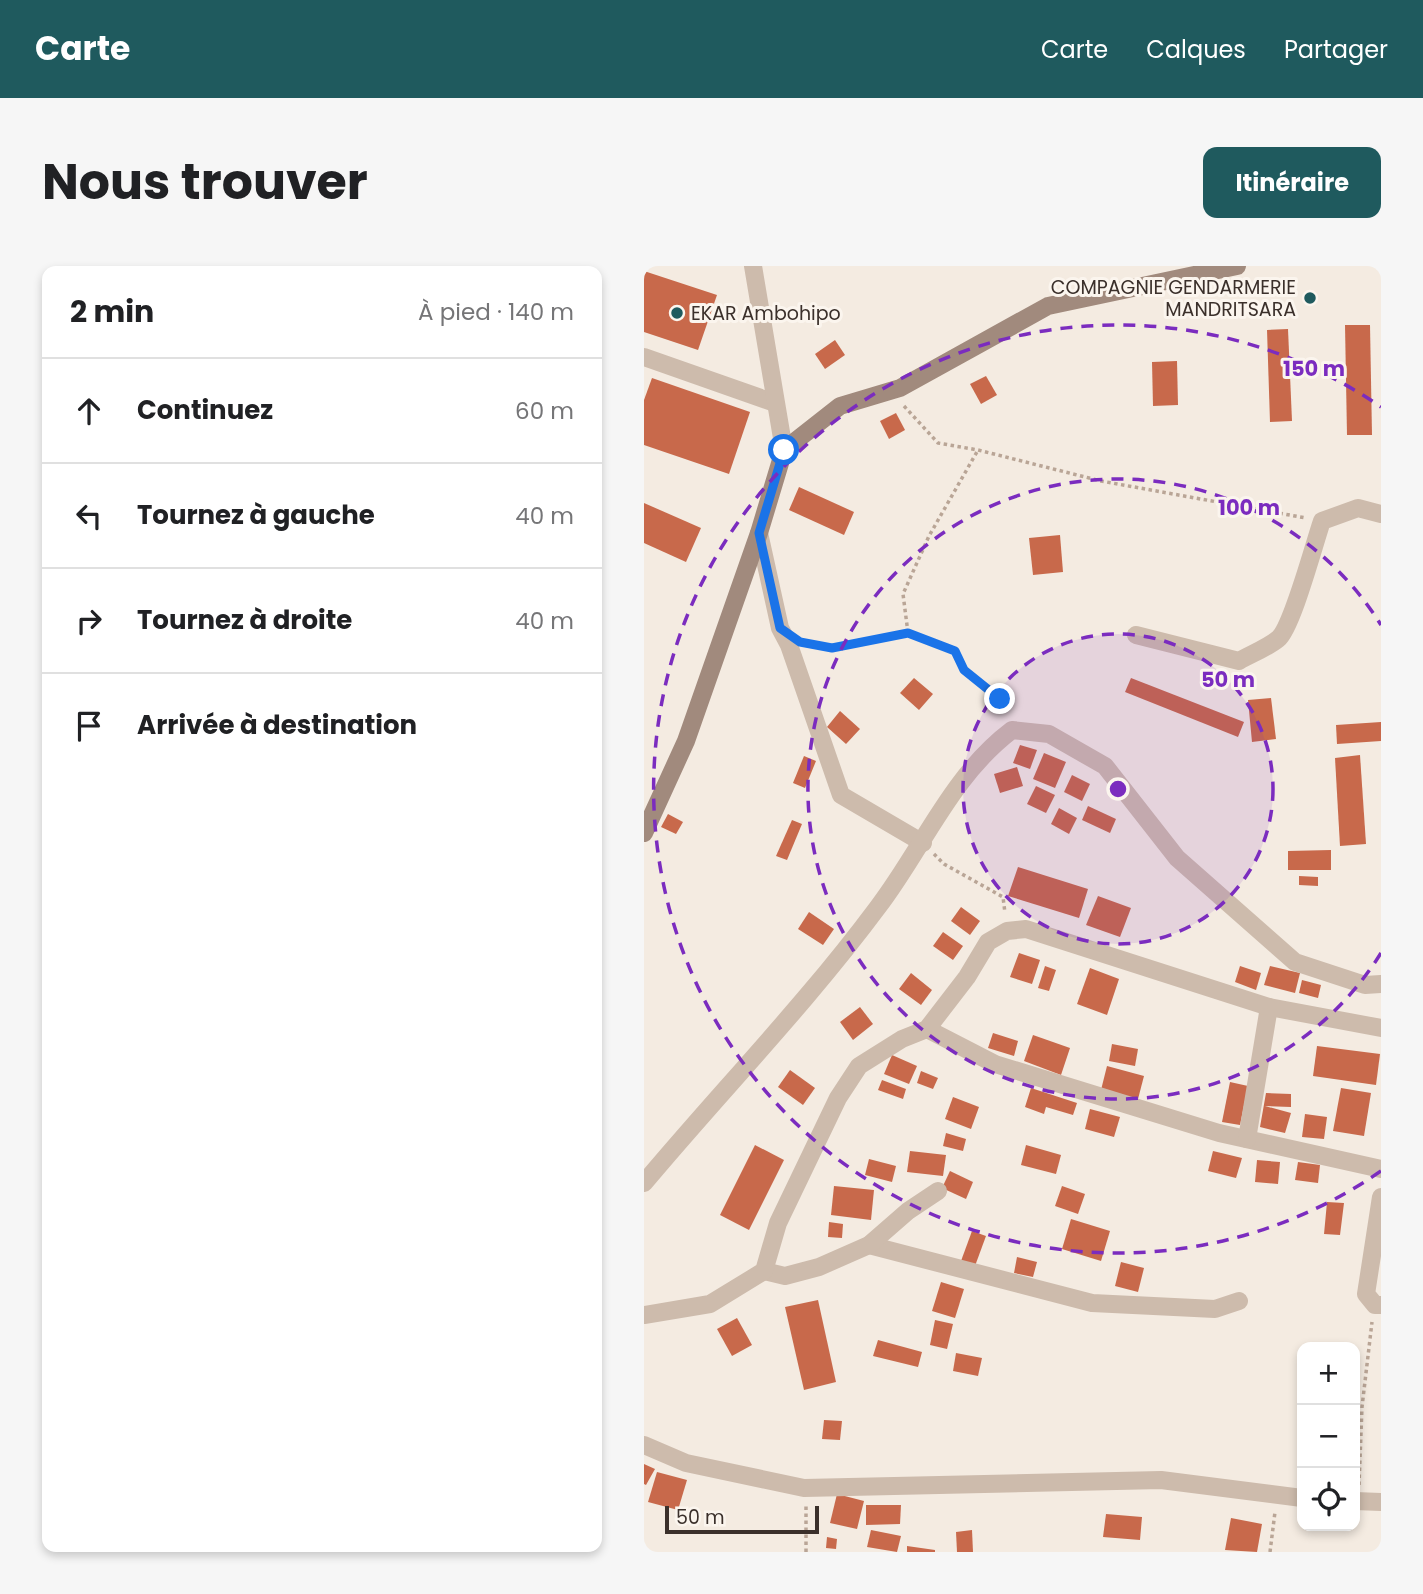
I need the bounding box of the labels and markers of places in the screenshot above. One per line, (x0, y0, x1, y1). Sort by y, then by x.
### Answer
place label: COMPAGNIE GENDARMERIE MANDRITSARA (1051, 274, 1296, 323)
marker: COMPAGNIE GENDARMERIE MANDRITSARA (1302, 290, 1318, 306)
place label: EKAR Ambohipo (691, 300, 841, 327)
marker: EKAR Ambohipo (669, 305, 685, 321)
centre of rings (1106, 777, 1130, 801)

